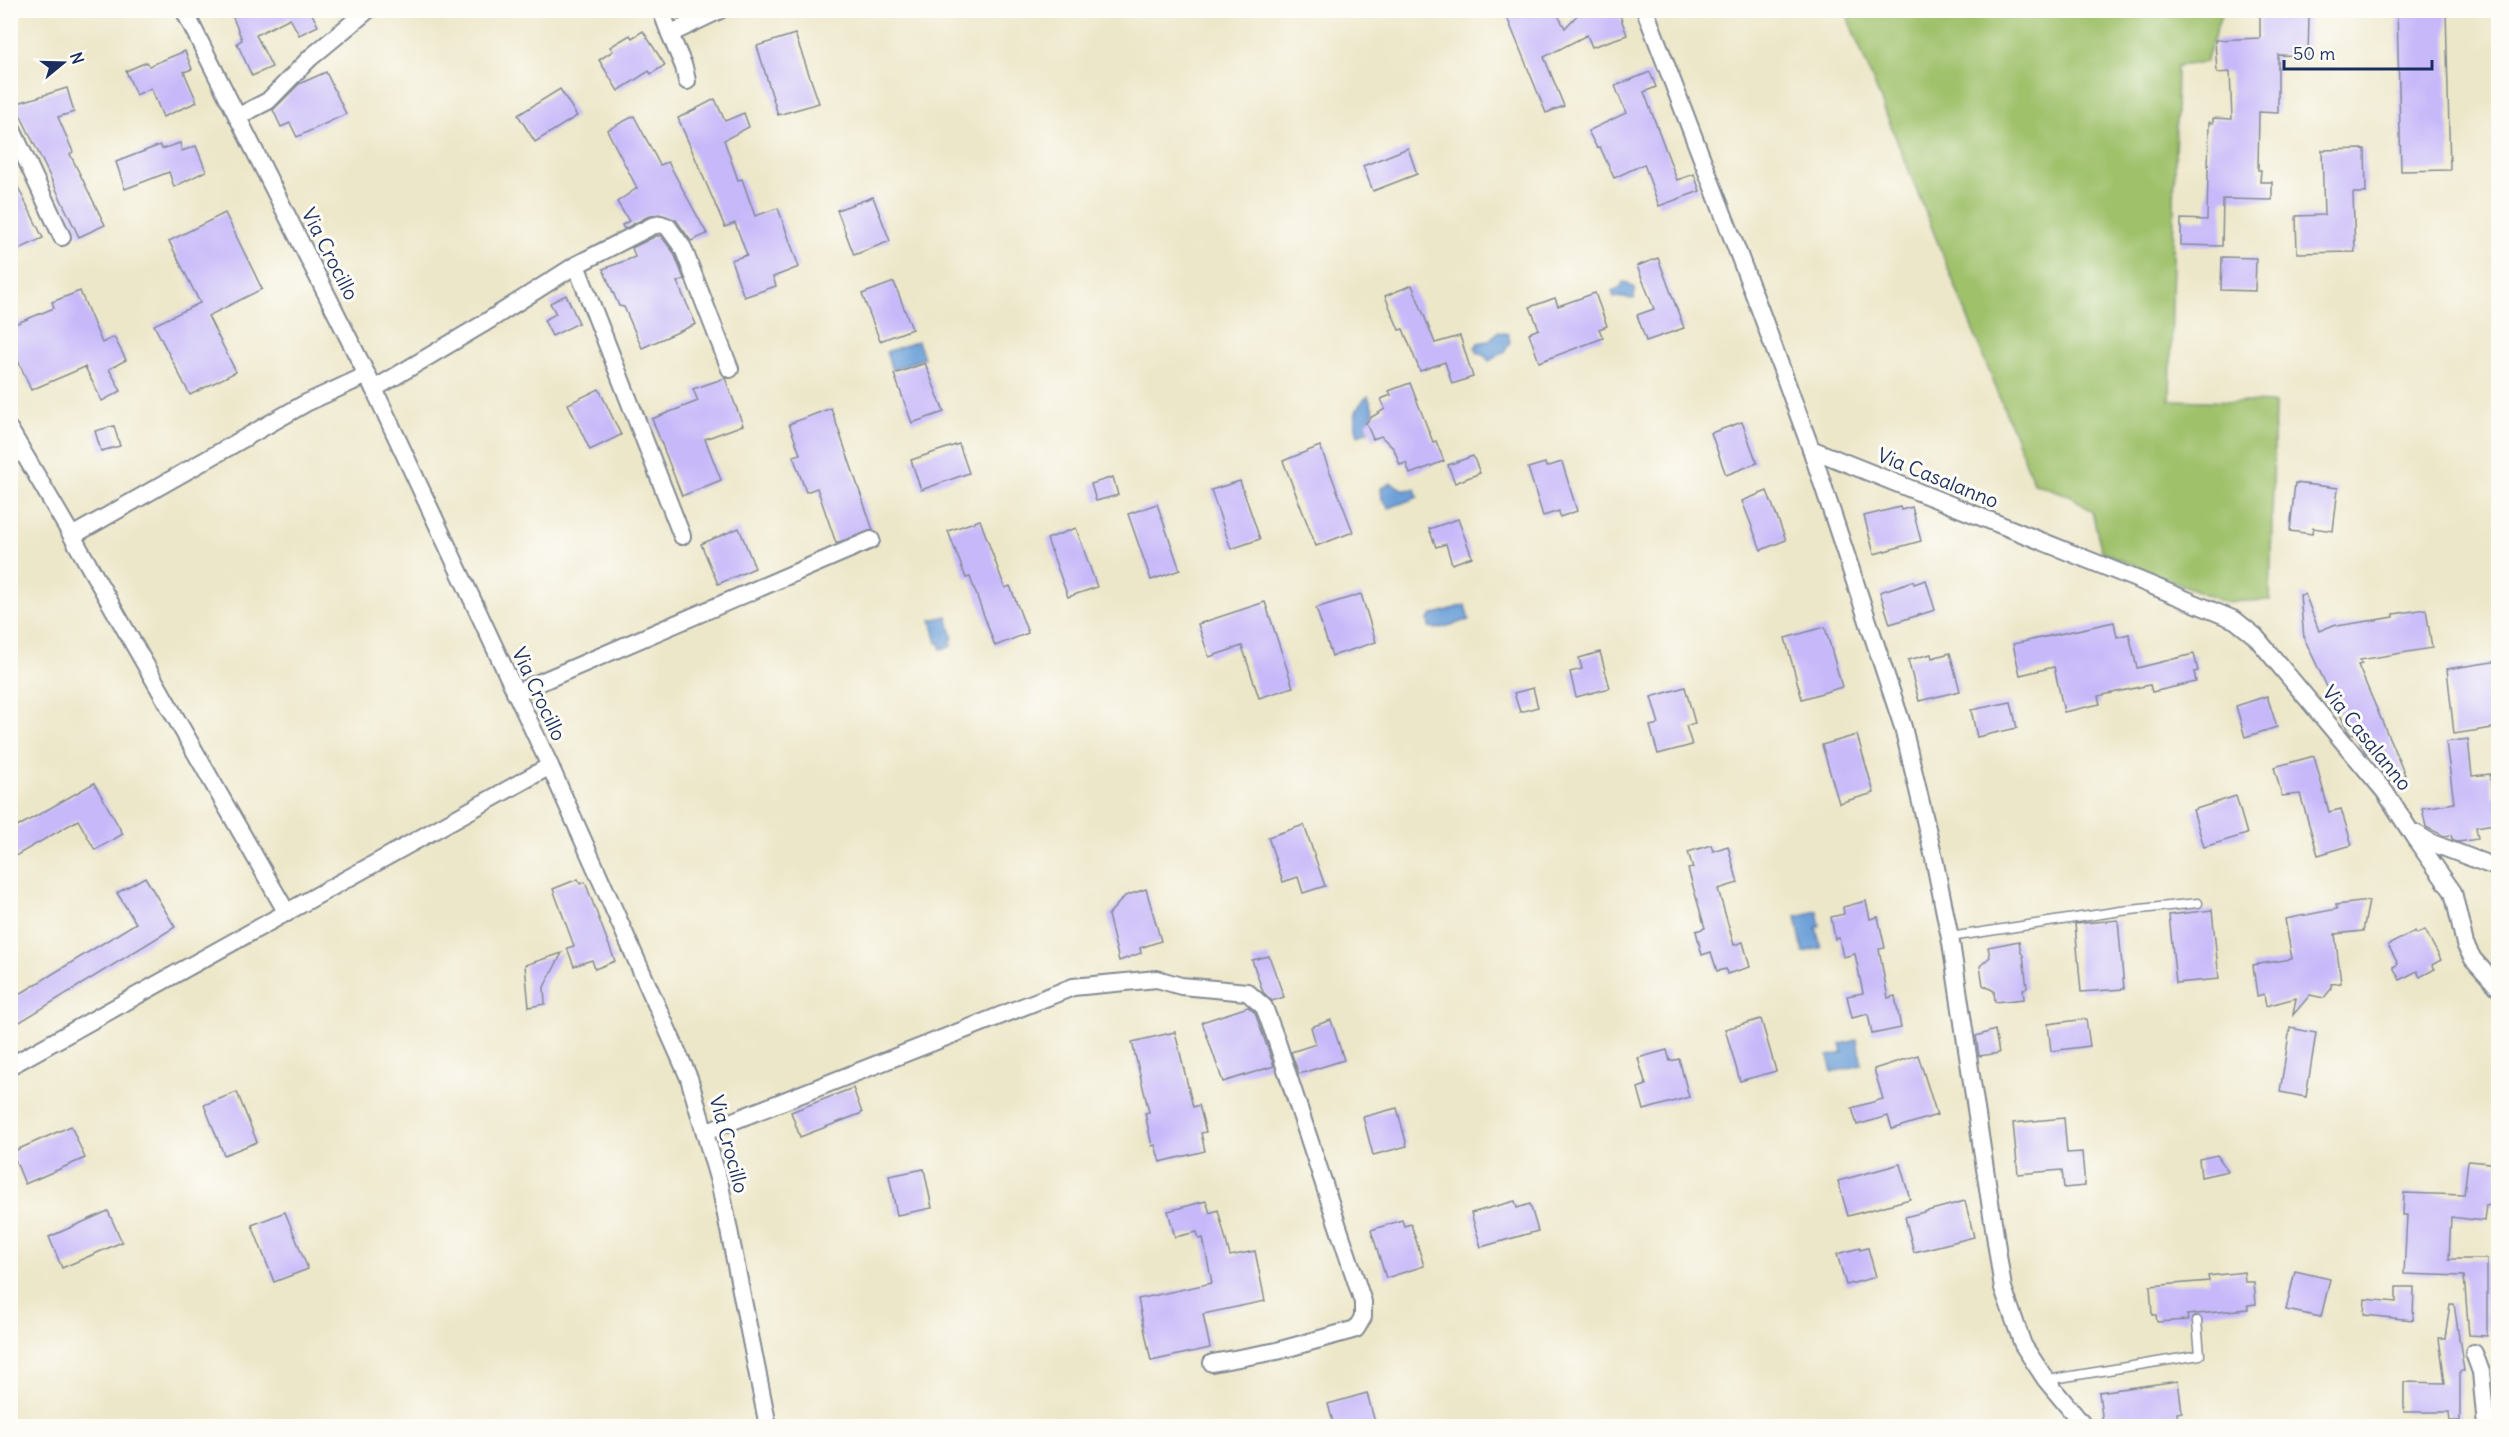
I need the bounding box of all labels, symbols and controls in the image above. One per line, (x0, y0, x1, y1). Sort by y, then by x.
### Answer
north arrow (33, 33, 93, 93)
scale bar (2284, 33, 2432, 71)
text: 50 m (2293, 42, 2335, 65)
text: N (66, 50, 88, 67)
street label: Via Crocillo (297, 203, 364, 304)
street label: Via Casalanno (1874, 442, 2002, 513)
street label: Via Crocillo (507, 643, 572, 745)
street label: Via Casalanno (2317, 680, 2418, 795)
street label: Via Crocillo (704, 1092, 755, 1196)

